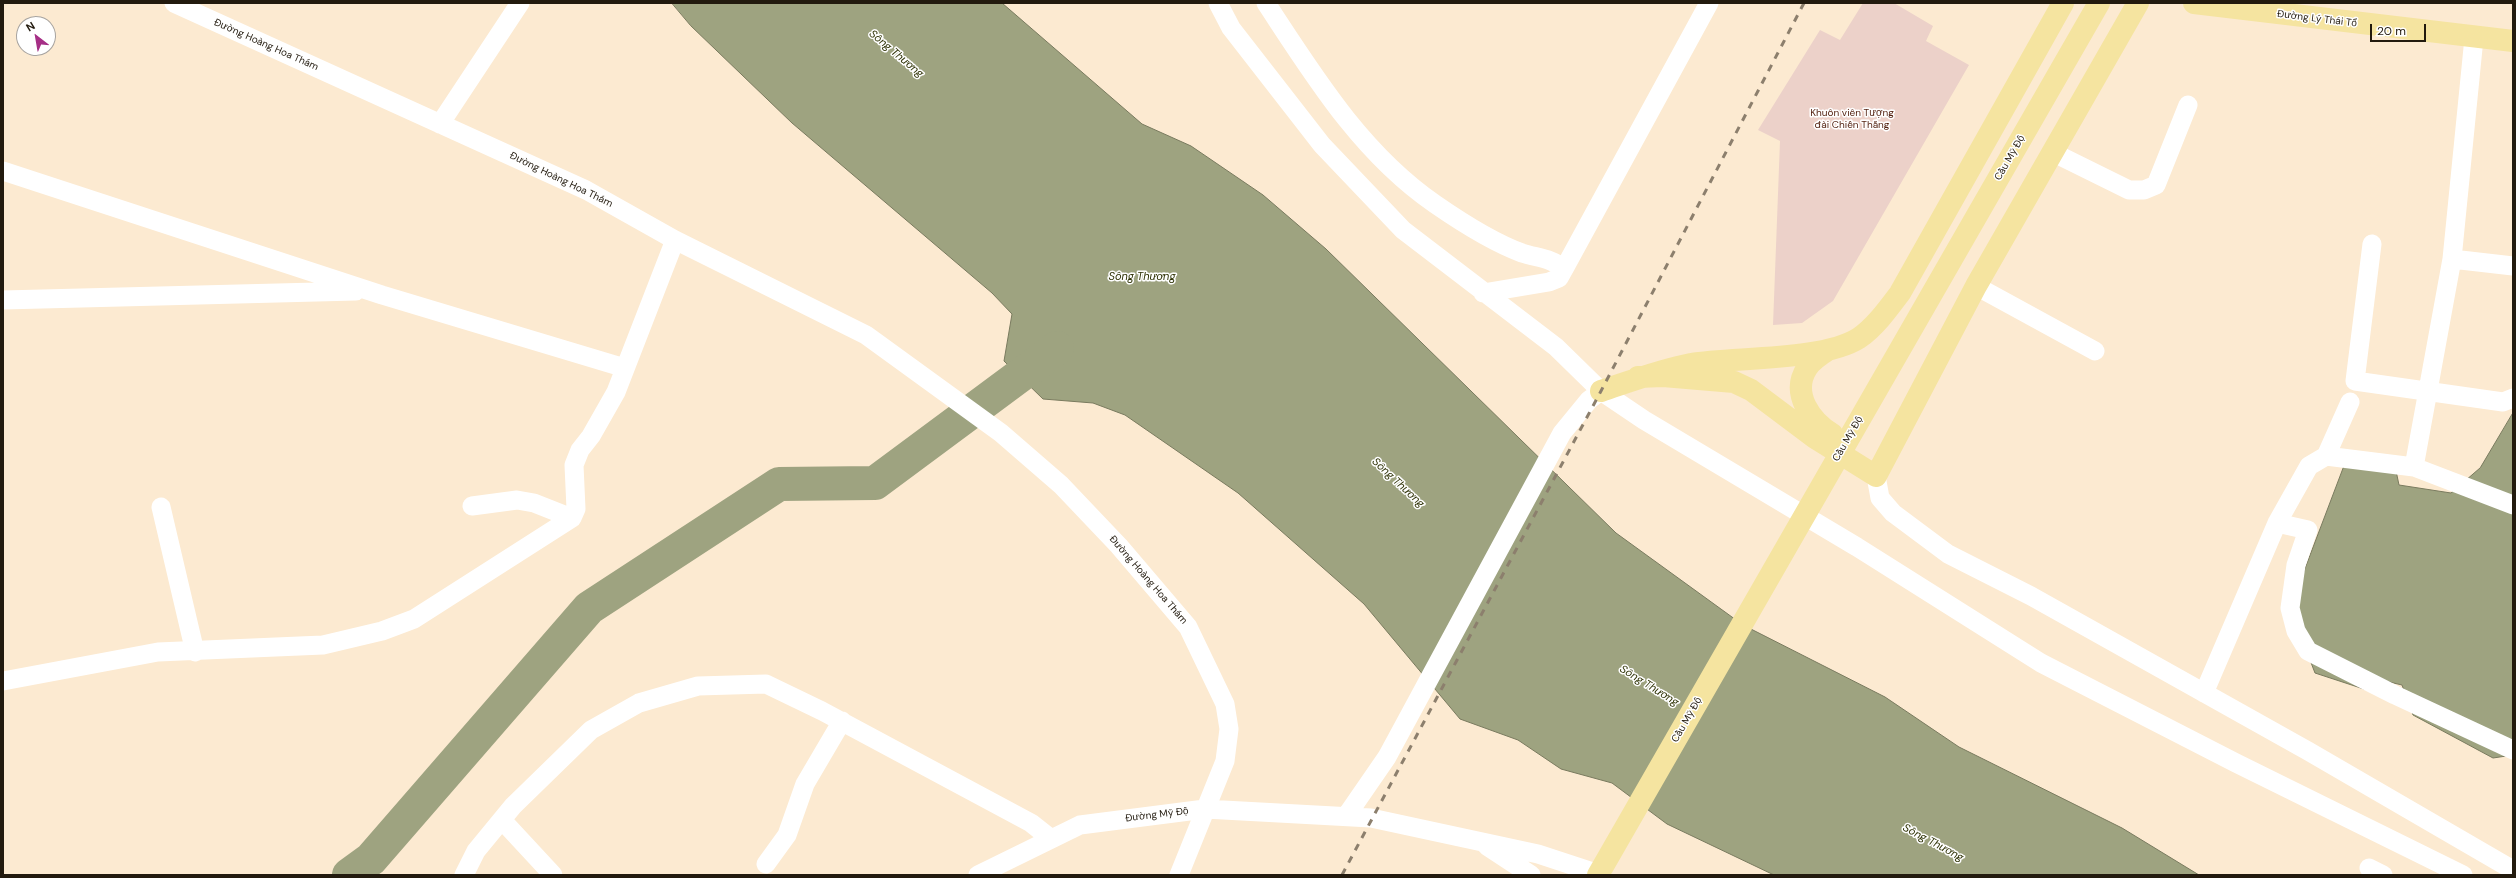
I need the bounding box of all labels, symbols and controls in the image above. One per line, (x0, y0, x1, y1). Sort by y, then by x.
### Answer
street label: Đường Lý Thái Tổ (2276, 8, 2358, 30)
north arrow (16, 16, 56, 56)
scale bar (2372, 16, 2428, 42)
street label: Đường Hoàng Hoa Thám (212, 17, 320, 73)
text: N (23, 19, 37, 35)
text: 20 m (2377, 23, 2406, 39)
water label: Sông Thương (866, 27, 926, 81)
park label: Khuôn viên Tượng đài Chiến Thắng (1810, 107, 1894, 130)
street label: Cầu Mỹ Độ (1992, 133, 2028, 183)
street label: Đường Hoàng Hoa Thám (508, 150, 614, 210)
water label: Sông Thương (1109, 270, 1175, 284)
street label: Cầu Mỹ Độ (1830, 414, 1866, 464)
water label: Sông Thương (1369, 455, 1427, 511)
street label: Đường Hoàng Hoa Thám (1106, 533, 1190, 627)
water label: Sông Thương (1617, 663, 1681, 709)
street label: Cầu Mỹ Độ (1669, 695, 1705, 745)
street label: Đường Mỹ Độ (1125, 805, 1189, 825)
water label: Sông Thương (1900, 821, 1966, 865)

